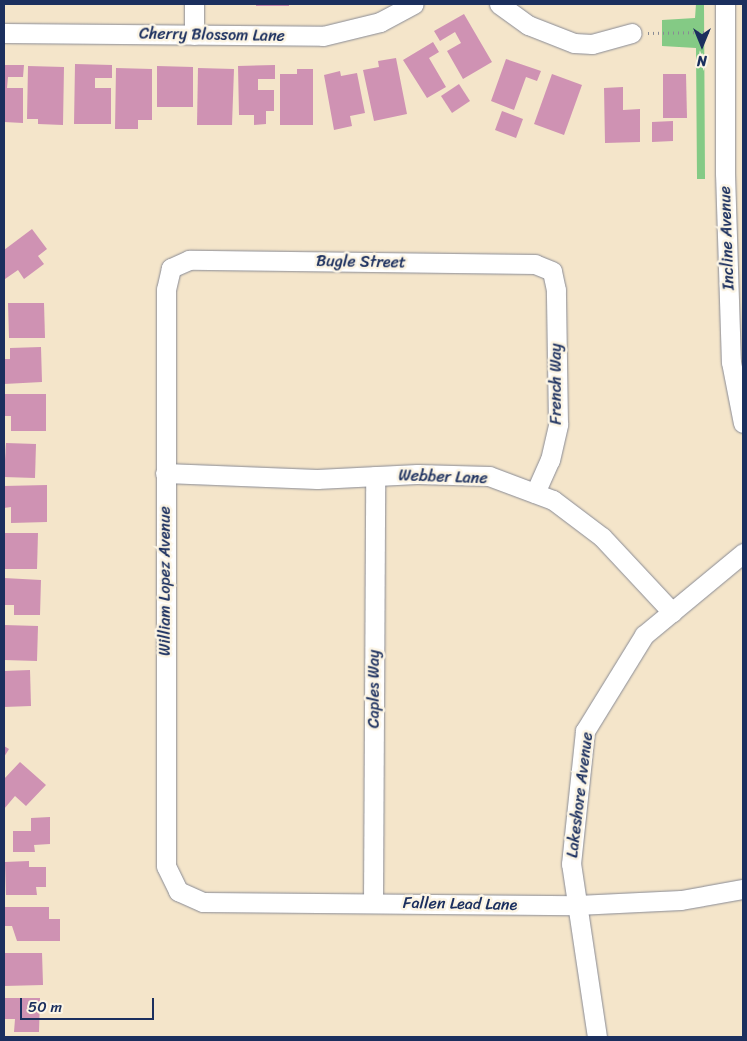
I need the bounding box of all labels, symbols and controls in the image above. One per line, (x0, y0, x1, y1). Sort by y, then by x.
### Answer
north arrow (677, 20, 727, 70)
street label: Cherry Blossom Lane (139, 24, 285, 46)
text: N (697, 48, 707, 73)
street label: Incline Avenue (716, 186, 738, 290)
street label: Bugle Street (316, 252, 406, 272)
street label: French Way (546, 343, 566, 425)
street label: Webber Lane (398, 466, 488, 488)
street label: William Lopez Avenue (155, 506, 175, 656)
street label: Caples Way (364, 650, 384, 728)
street label: Lakeshore Avenue (563, 731, 597, 859)
street label: Fallen Lead Lane (402, 893, 518, 915)
scale bar (22, 988, 156, 1020)
text: 50 m (28, 994, 62, 1020)

